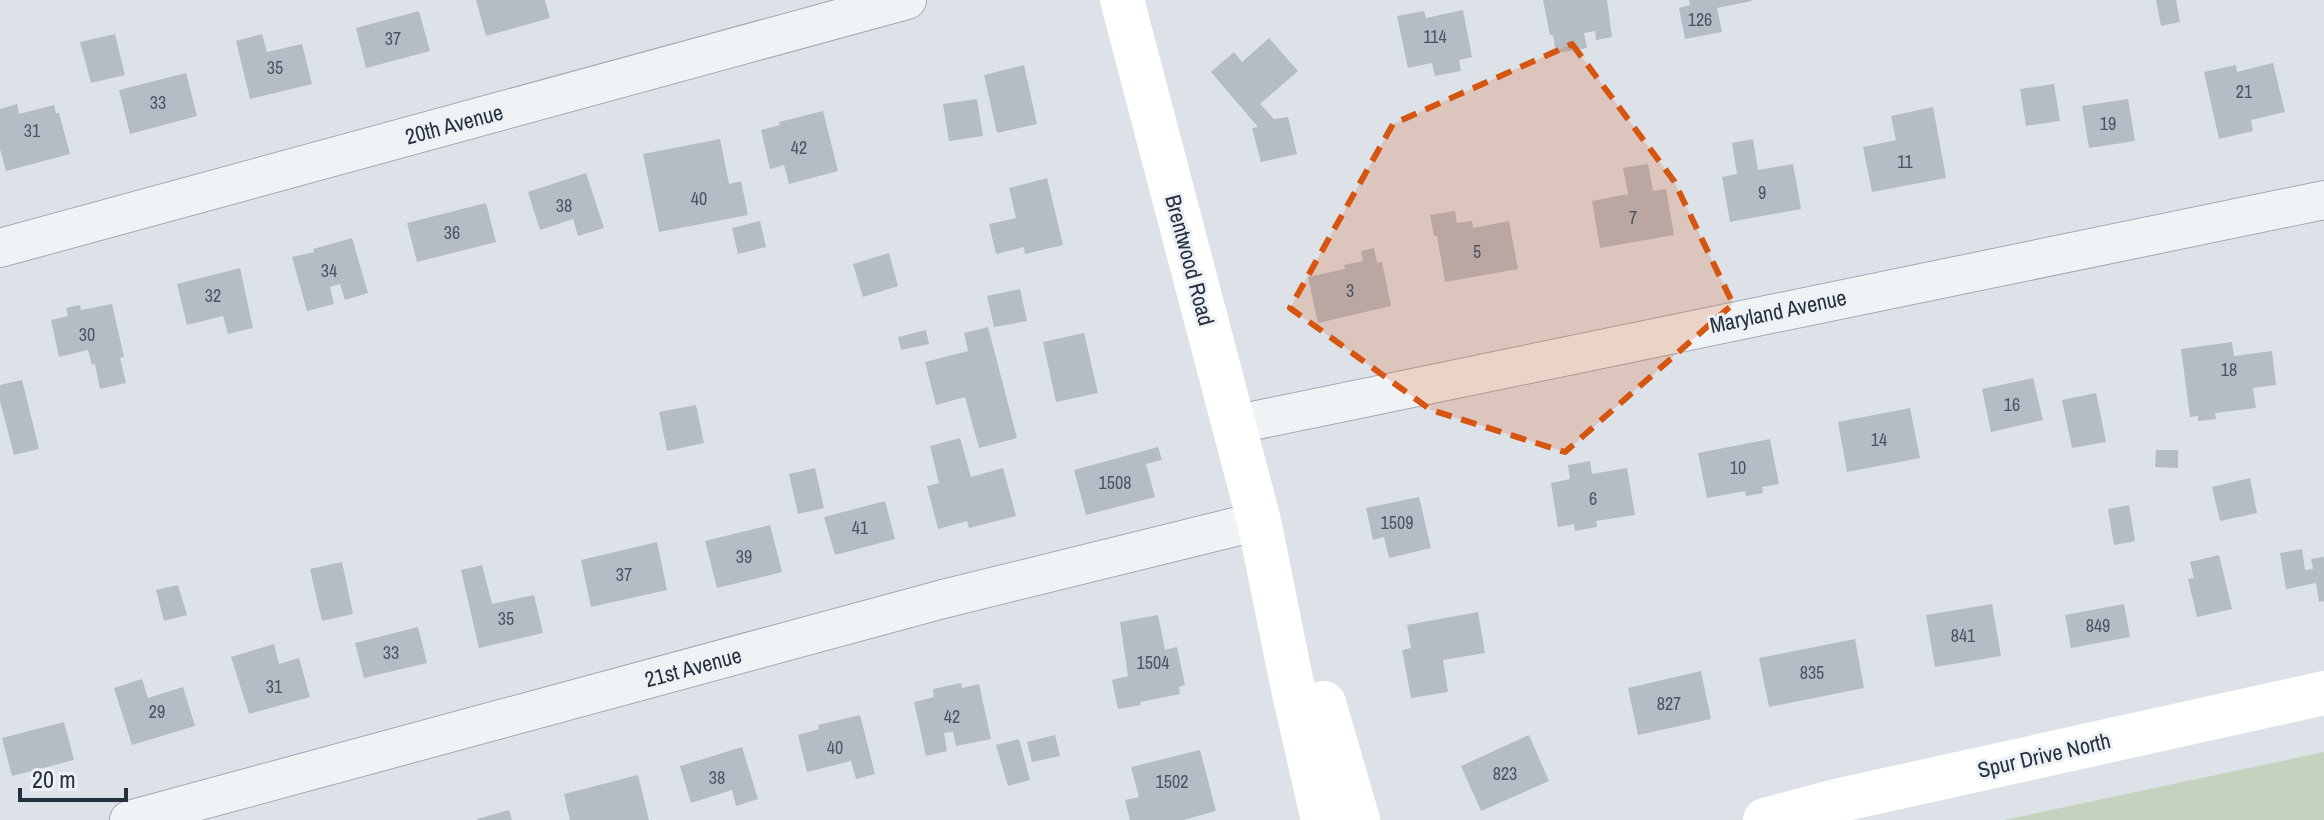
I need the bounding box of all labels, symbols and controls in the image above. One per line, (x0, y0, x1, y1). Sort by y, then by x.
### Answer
house number: 126 (1688, 7, 1712, 32)
house number: 114 (1423, 24, 1447, 49)
house number: 37 (385, 26, 401, 51)
house number: 35 (267, 55, 283, 80)
house number: 21 (2236, 79, 2253, 104)
house number: 33 (150, 90, 166, 115)
street label: 20th Avenue (402, 97, 506, 151)
house number: 19 (2100, 111, 2116, 136)
house number: 31 (24, 118, 41, 143)
house number: 42 (791, 135, 807, 160)
house number: 11 (1897, 149, 1913, 174)
house number: 9 (1758, 180, 1766, 205)
house number: 40 (691, 186, 707, 211)
street label: Brentwood Road (1158, 191, 1222, 329)
house number: 38 (556, 193, 572, 218)
house number: 7 (1629, 205, 1637, 230)
house number: 36 (444, 220, 460, 245)
house number: 5 (1473, 239, 1481, 264)
house number: 34 (321, 258, 337, 283)
house number: 3 (1346, 278, 1354, 303)
street label: Maryland Avenue (1707, 282, 1849, 340)
house number: 32 (205, 283, 221, 308)
house number: 30 (79, 322, 95, 347)
house number: 18 (2221, 357, 2237, 382)
house number: 16 (2004, 392, 2020, 417)
house number: 14 (1871, 427, 1887, 452)
house number: 10 (1730, 455, 1746, 480)
house number: 1508 (1099, 470, 1131, 495)
house number: 6 (1589, 486, 1597, 511)
house number: 1509 (1381, 510, 1413, 535)
house number: 41 (852, 515, 869, 540)
house number: 39 (736, 544, 752, 569)
house number: 37 (616, 562, 632, 587)
house number: 35 (498, 606, 514, 631)
house number: 849 (2086, 613, 2110, 638)
house number: 841 (1951, 623, 1976, 648)
house number: 33 (383, 640, 399, 665)
street label: 21st Avenue (641, 640, 745, 694)
house number: 1504 (1137, 650, 1169, 675)
house number: 835 (1800, 660, 1824, 685)
house number: 31 (266, 674, 283, 699)
house number: 827 (1657, 691, 1681, 716)
house number: 29 (149, 699, 165, 724)
house number: 42 (944, 704, 960, 729)
street label: Spur Drive North (1975, 725, 2113, 785)
house number: 40 (827, 735, 843, 760)
scale bar (20, 752, 126, 802)
house number: 823 (1493, 761, 1517, 786)
text: 20 m (32, 763, 76, 795)
house number: 38 (709, 765, 725, 790)
house number: 1502 (1156, 769, 1188, 794)

